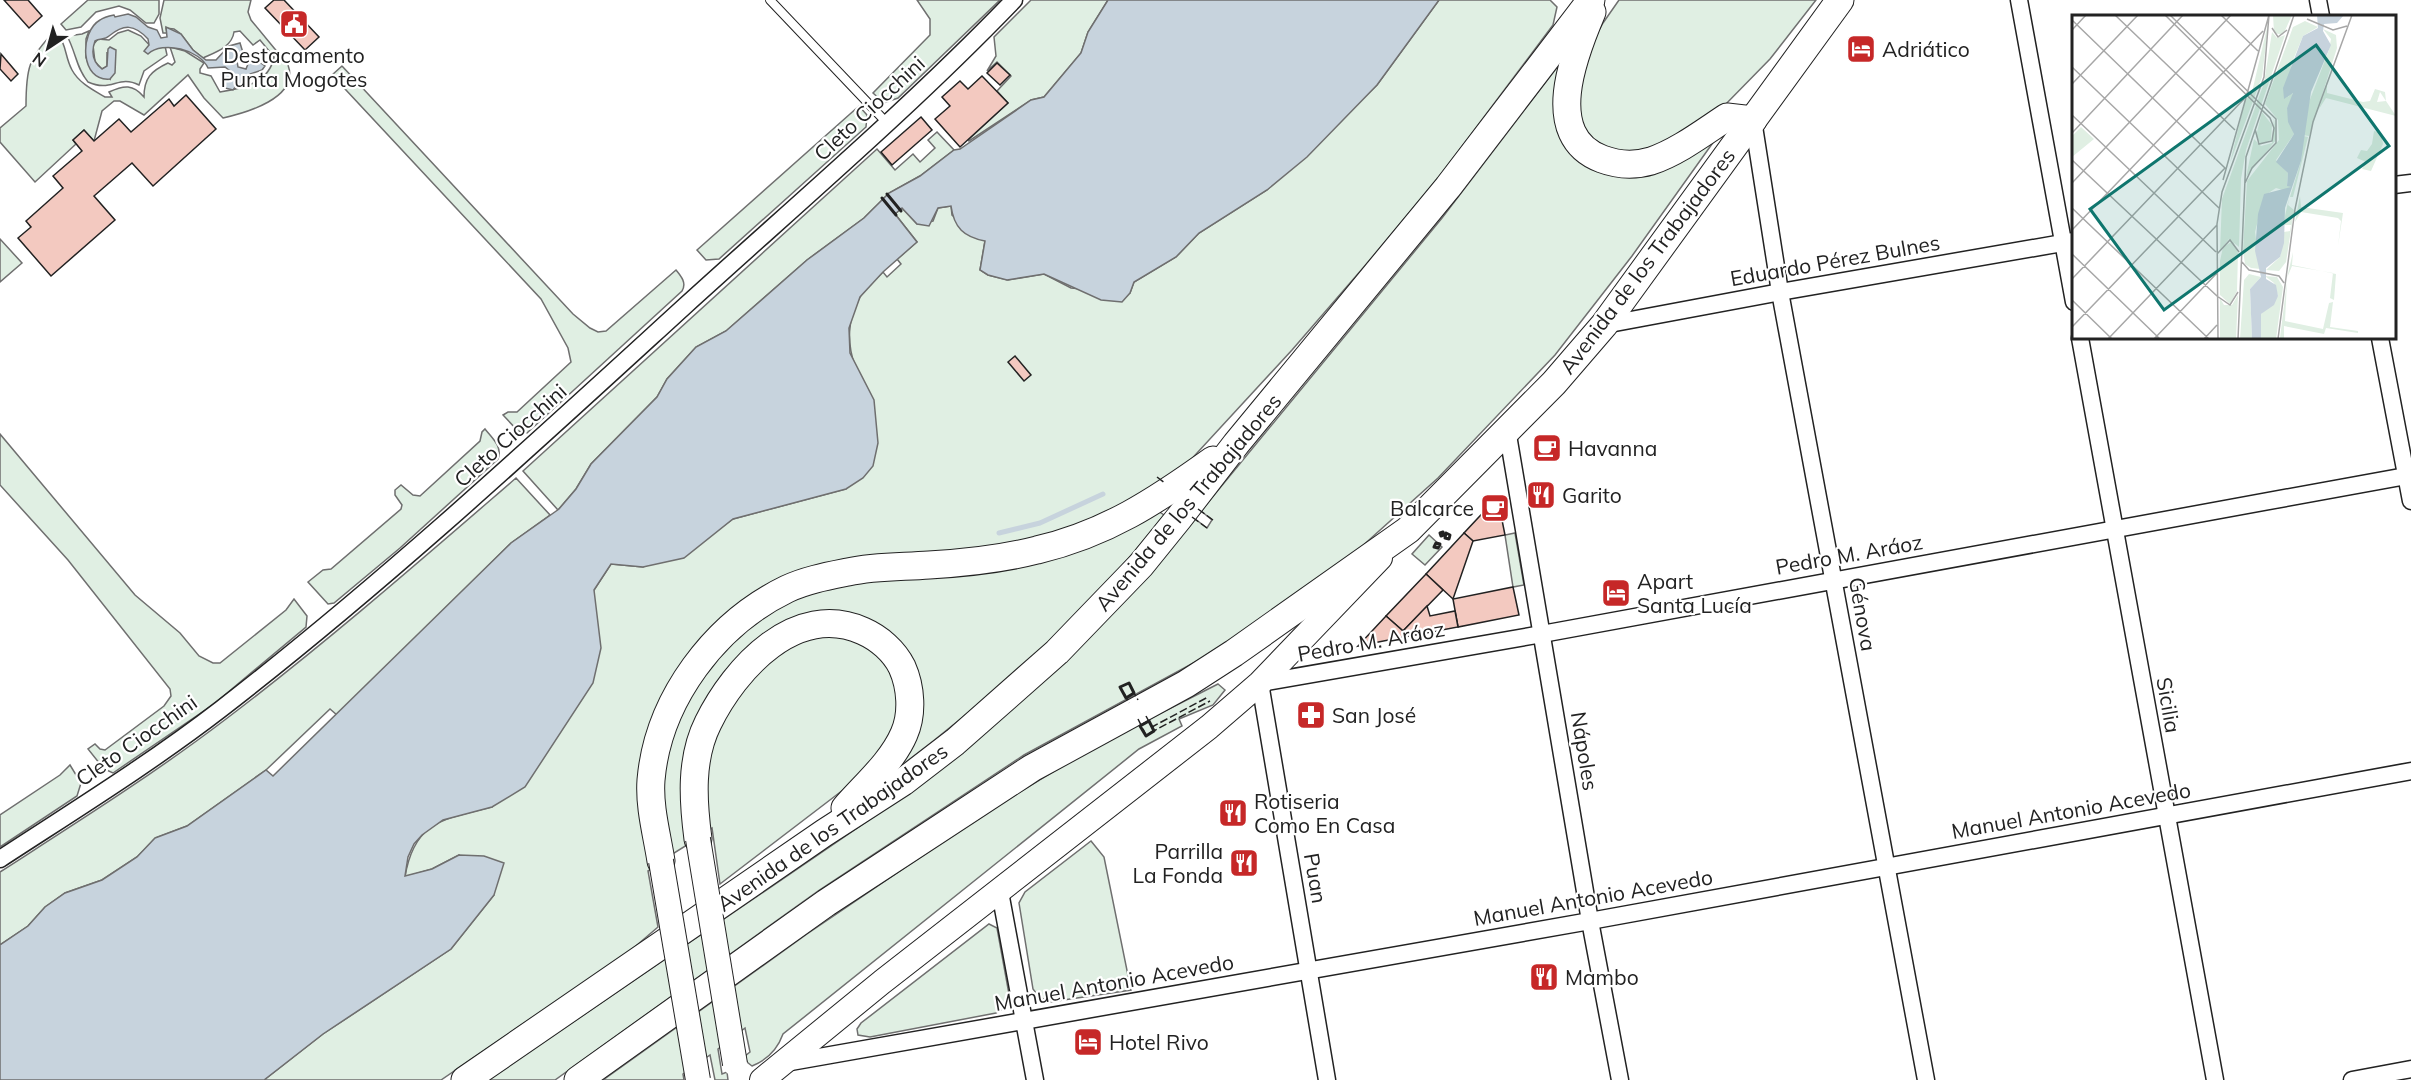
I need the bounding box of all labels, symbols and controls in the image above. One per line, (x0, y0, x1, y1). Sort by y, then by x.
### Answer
public building icon: Destacamento Punta Mogotes (278, 8, 310, 40)
inset map (2072, 15, 2396, 339)
north arrow (18, 18, 78, 78)
hotel icon: Adriático (1845, 33, 1877, 65)
place label: Adriático (1882, 36, 1970, 62)
place label: Destacamento Punta Mogotes (220, 42, 368, 92)
text: N (28, 48, 50, 72)
street label: Cleto Ciocchini (808, 50, 930, 166)
street label: Avenida de los Trabajadores (1554, 143, 1740, 379)
street label: Eduardo Pérez Bulnes (1728, 229, 1942, 291)
street label: Cleto Ciocchini (449, 378, 571, 492)
street label: Avenida de los Trabajadores (1089, 388, 1287, 616)
cafe icon: Havanna (1531, 432, 1563, 464)
place label: Havanna (1568, 435, 1657, 461)
restaurant icon: Garito (1525, 479, 1557, 511)
place label: Garito (1562, 482, 1622, 508)
cafe icon: Balcarce (1479, 492, 1511, 524)
place label: Balcarce (1390, 495, 1474, 521)
street label: Pedro M. Aráoz (1773, 528, 1925, 580)
place label: Apart Santa Lucía (1637, 568, 1752, 618)
street label: Génova (1844, 575, 1882, 653)
hotel icon: Apart Santa Lucía (1600, 577, 1632, 609)
street label: Pedro M. Aráoz (1295, 615, 1447, 667)
street label: Sicilia (2151, 675, 2187, 735)
street label: Cleto Ciocchini (70, 689, 202, 791)
pharmacy icon: San José (1295, 699, 1327, 731)
place label: San José (1332, 702, 1416, 728)
street label: Nápoles (1566, 710, 1604, 792)
street label: Avenida de los Trabajadores (712, 737, 952, 917)
street label: Manuel Antonio Acevedo (1949, 776, 2193, 844)
place label: Rotiseria Como En Casa (1254, 788, 1395, 838)
restaurant icon: Rotiseria Como En Casa (1217, 797, 1249, 829)
place label: Parrilla La Fonda (1133, 838, 1223, 888)
restaurant icon: Parrilla La Fonda (1228, 847, 1260, 879)
street label: Puan (1299, 851, 1333, 905)
street label: Manuel Antonio Acevedo (1471, 863, 1715, 931)
street label: Manuel Antonio Acevedo (992, 948, 1236, 1016)
restaurant icon: Mambo (1528, 961, 1560, 993)
place label: Mambo (1565, 964, 1639, 990)
hotel icon: Hotel Rivo (1072, 1026, 1104, 1058)
place label: Hotel Rivo (1109, 1029, 1209, 1055)

